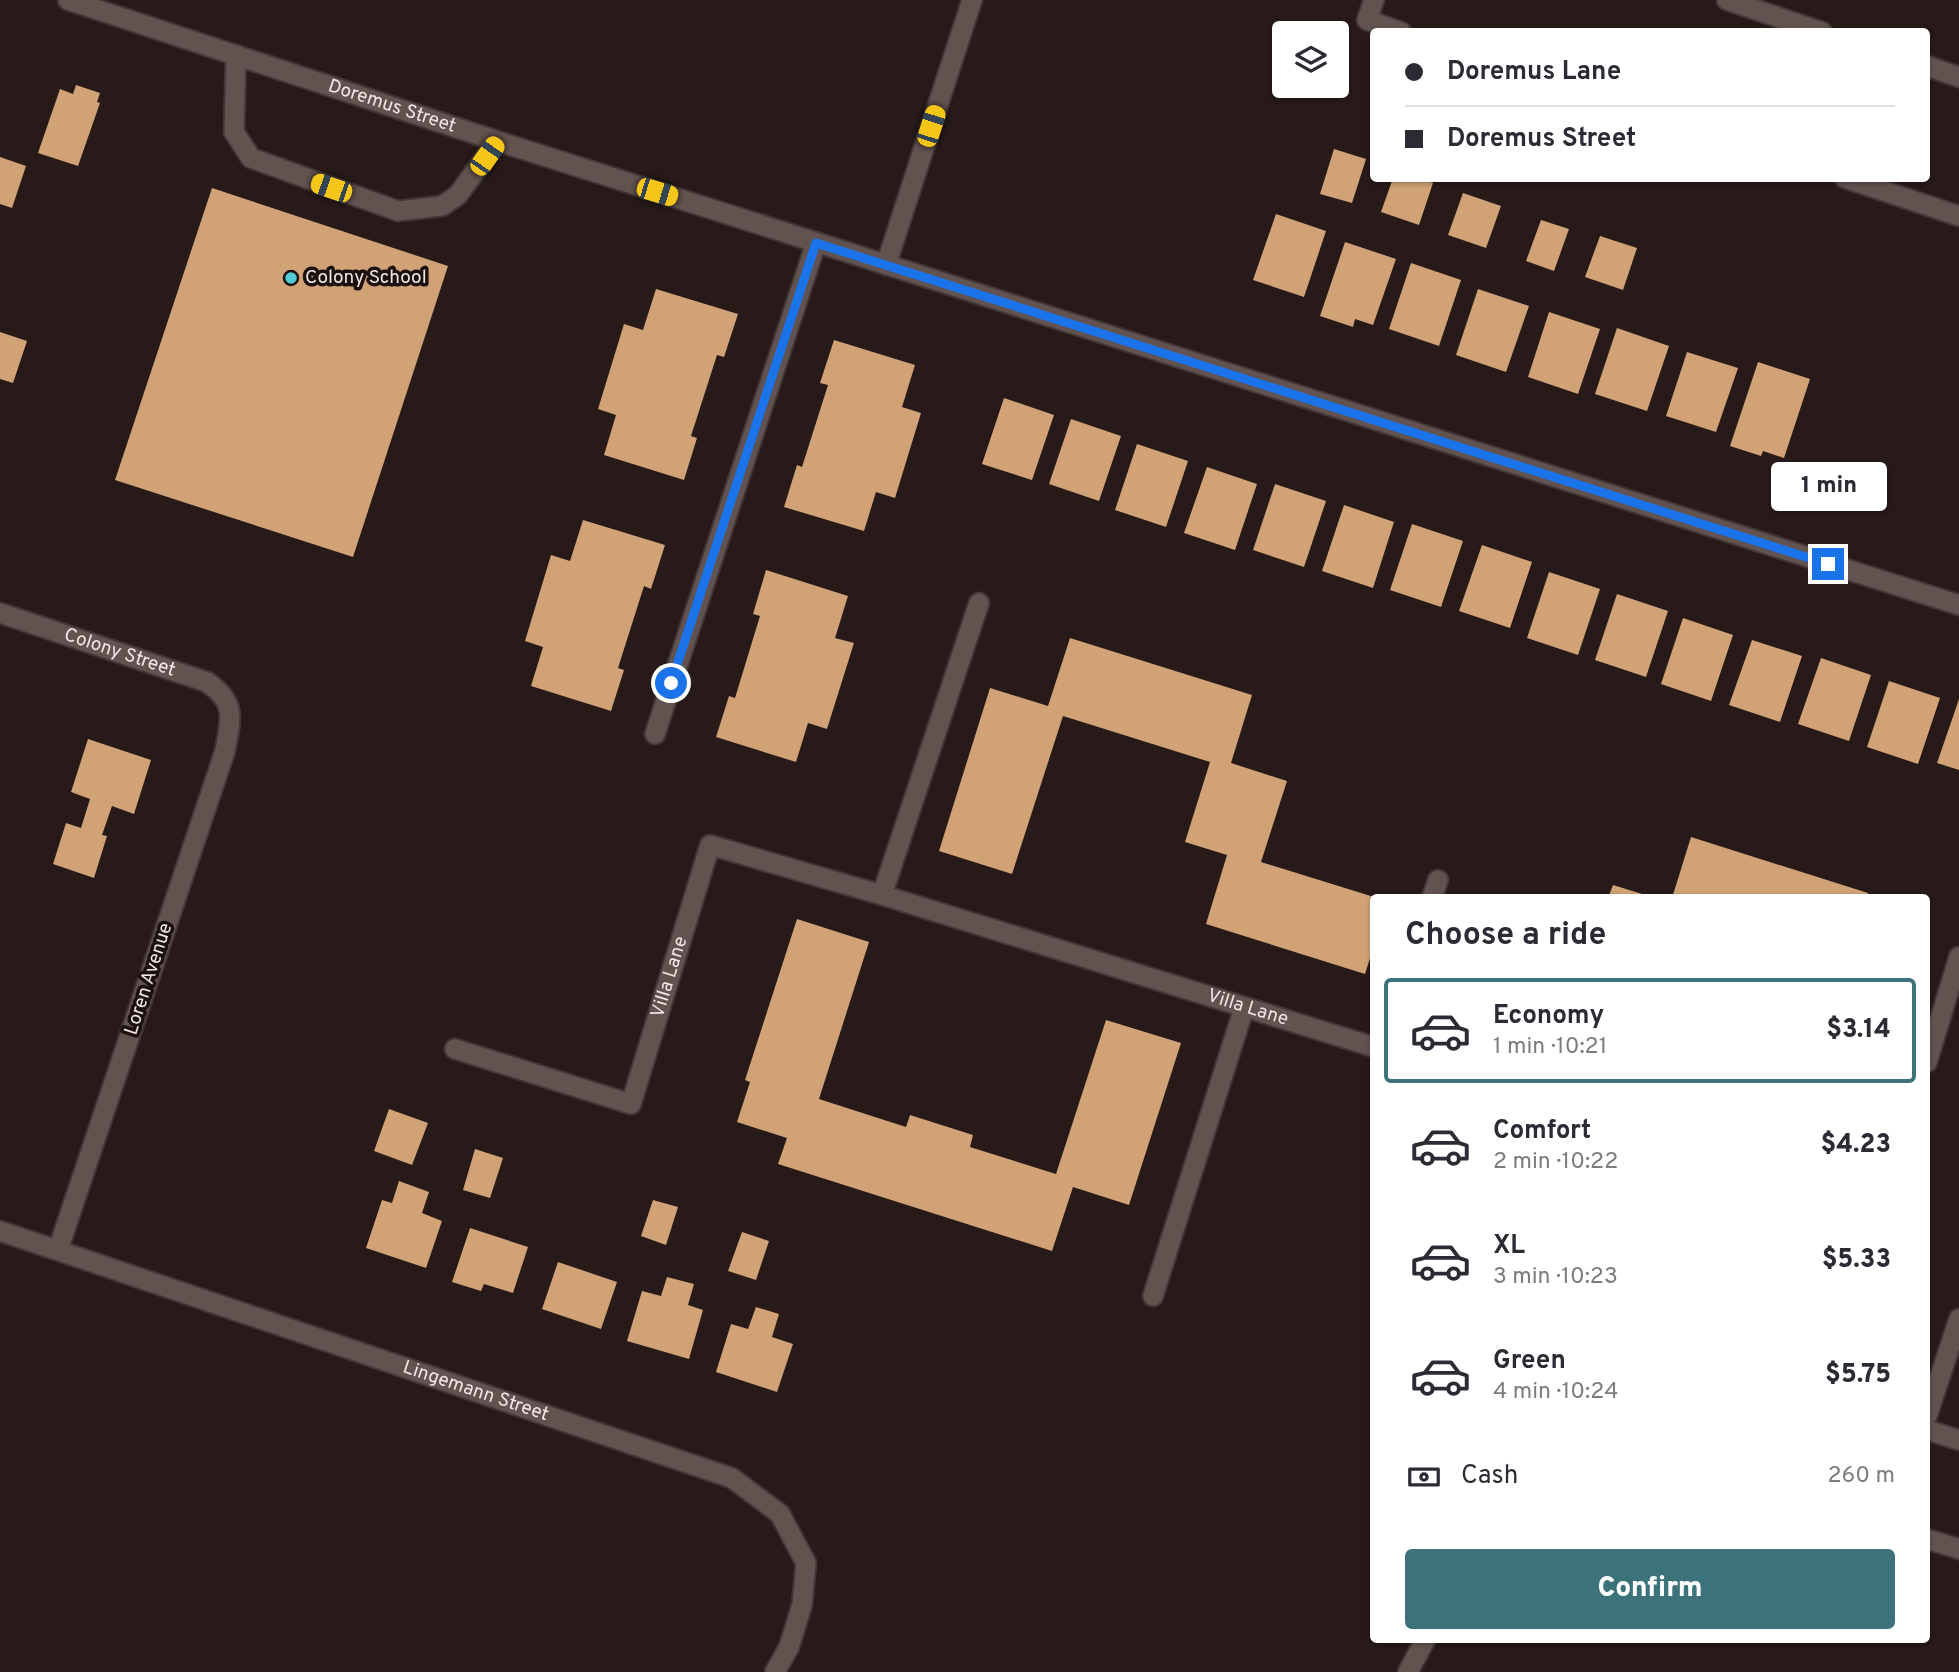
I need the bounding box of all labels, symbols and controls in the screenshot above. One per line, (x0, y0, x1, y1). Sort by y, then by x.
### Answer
map controls (1272, 21, 1349, 98)
button: layers (1272, 21, 1349, 98)
text: Doremus Lane (1447, 56, 1621, 89)
street label: Doremus Street (325, 74, 459, 139)
car (915, 103, 948, 149)
text: Doremus Street (1447, 123, 1636, 156)
car (467, 133, 508, 179)
car (308, 171, 355, 205)
car (634, 176, 681, 208)
place label: Colony School (305, 266, 427, 290)
marker: Colony School (283, 270, 299, 286)
callout: 1 min (1770, 462, 1886, 512)
text: 1 min (1801, 472, 1857, 501)
route end (1812, 548, 1844, 580)
street label: Colony Street (61, 623, 178, 683)
route start (655, 667, 687, 699)
text: Choose a ride (1405, 916, 1606, 956)
street label: Loren Avenue (120, 920, 178, 1038)
street label: Villa Lane (646, 934, 693, 1021)
street label: Villa Lane (1204, 984, 1291, 1032)
icon: car (1409, 999, 1472, 1062)
text: Economy (1493, 1000, 1604, 1033)
text: $3.14 (1826, 1014, 1891, 1047)
text: 1 min · 10:21 (1493, 1033, 1607, 1062)
icon: car (1409, 1114, 1472, 1177)
text: Comfort (1493, 1115, 1591, 1148)
text: $4.23 (1820, 1129, 1891, 1162)
text: 2 min · 10:22 (1493, 1148, 1618, 1177)
icon: car (1409, 1229, 1472, 1292)
text: XL (1493, 1230, 1525, 1263)
text: $5.33 (1822, 1244, 1891, 1277)
text: 3 min · 10:23 (1493, 1263, 1618, 1292)
icon: car (1409, 1344, 1472, 1407)
text: Green (1493, 1345, 1566, 1378)
street label: Lingemann Street (400, 1356, 552, 1427)
text: $5.75 (1825, 1359, 1891, 1392)
text: 4 min · 10:24 (1493, 1378, 1618, 1407)
icon: cash (1405, 1458, 1443, 1496)
text: Cash (1461, 1460, 1518, 1493)
text: 260 m (1828, 1462, 1895, 1491)
button: Confirm (1405, 1549, 1895, 1629)

